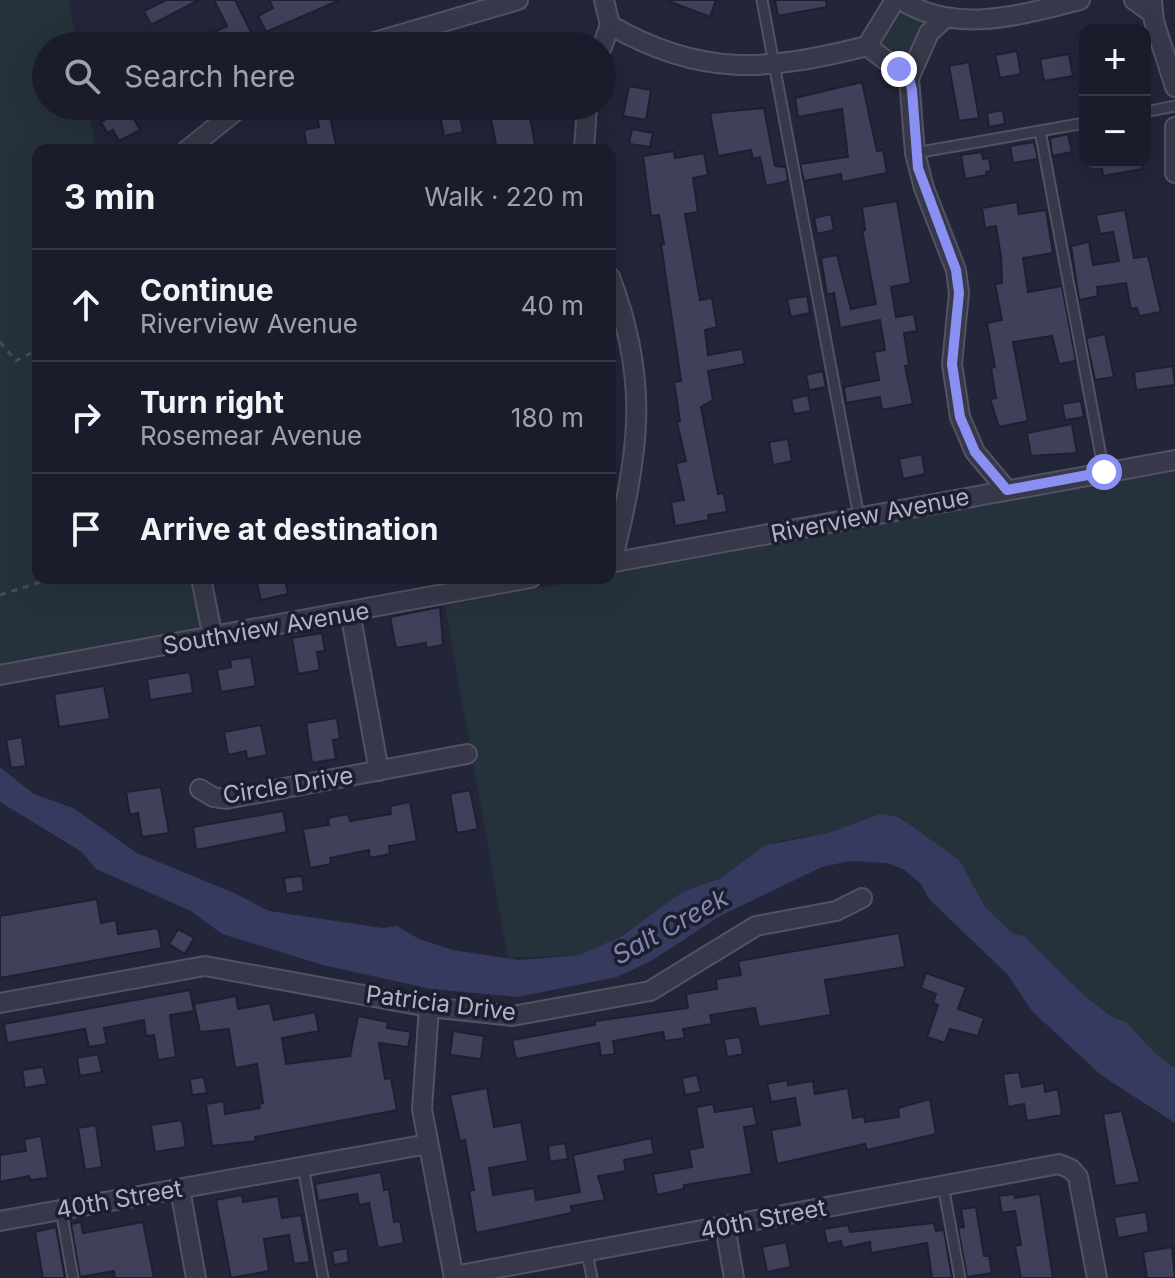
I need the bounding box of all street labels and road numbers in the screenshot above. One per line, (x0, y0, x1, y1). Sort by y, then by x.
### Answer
street label: Riverview Avenue (768, 482, 972, 548)
street label: Southview Avenue (160, 596, 372, 660)
street label: Circle Drive (221, 760, 355, 810)
street label: Patricia Drive (364, 979, 518, 1027)
street label: 40th Street (54, 1174, 184, 1224)
street label: 40th Street (698, 1193, 828, 1245)

